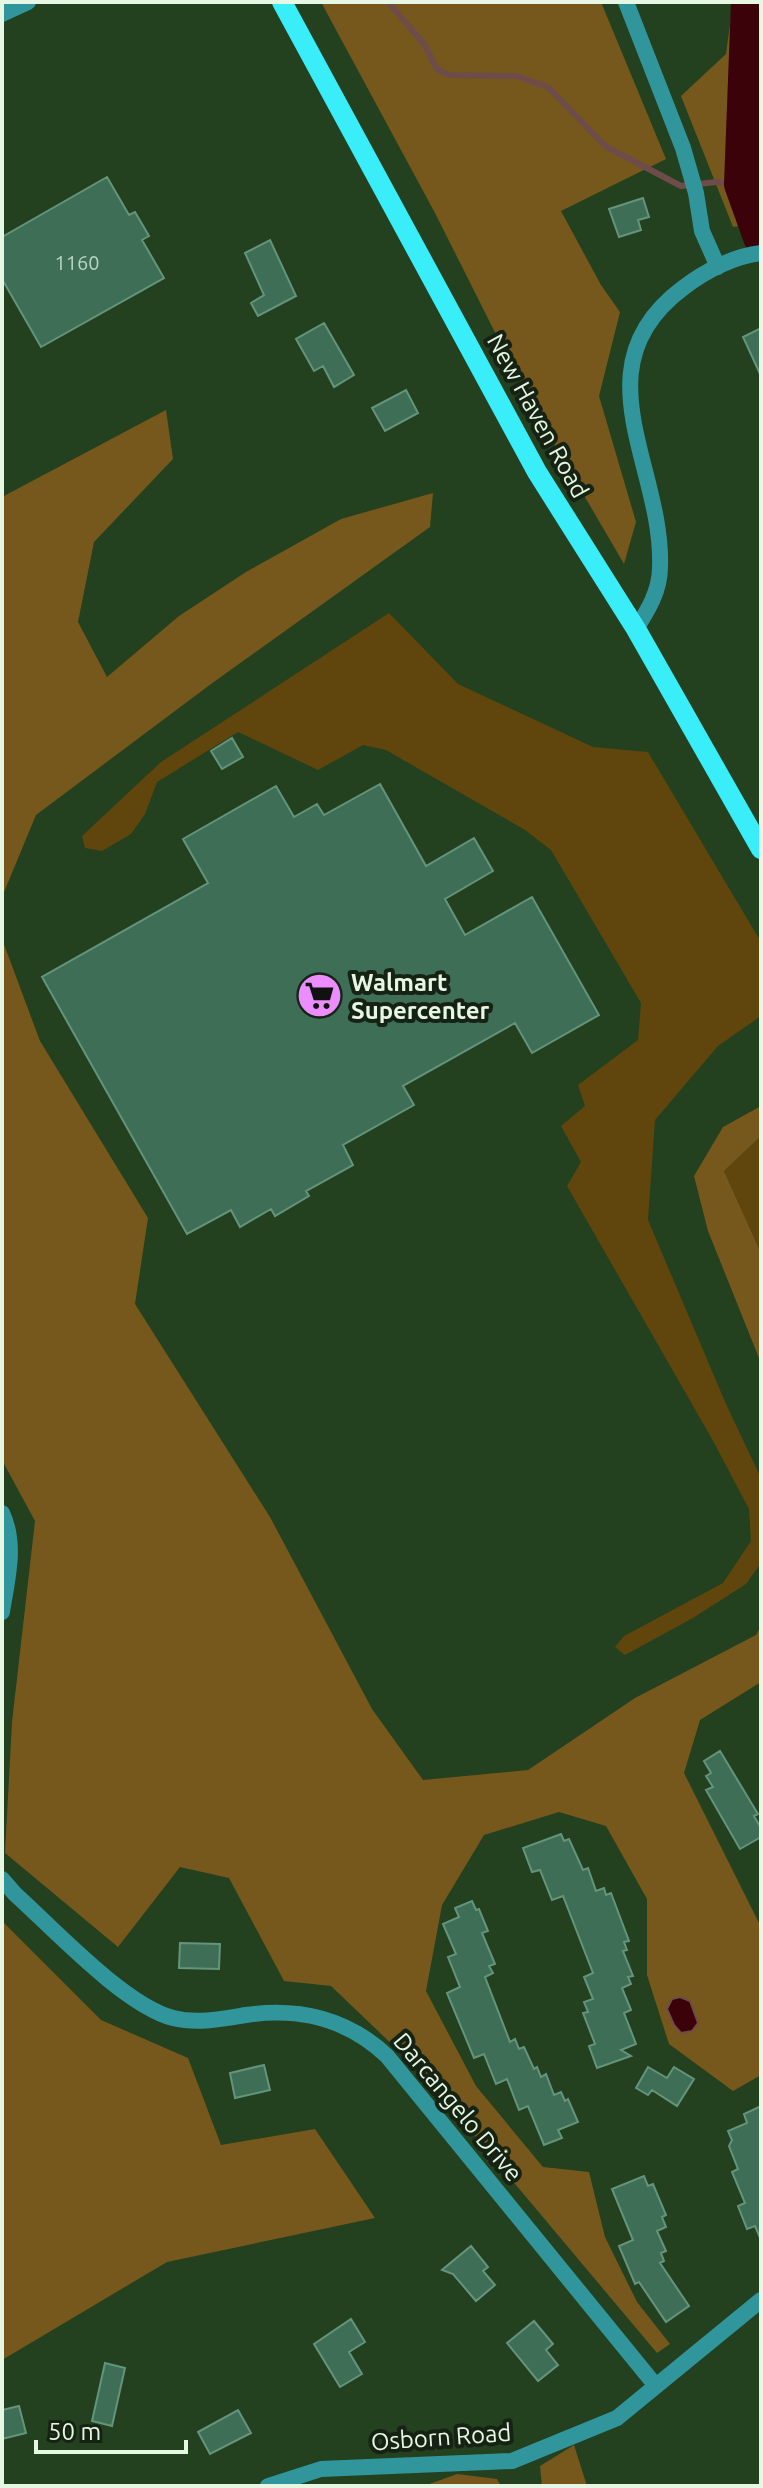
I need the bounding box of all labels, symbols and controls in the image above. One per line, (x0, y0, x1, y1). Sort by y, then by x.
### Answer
house number: 1160 (54, 251, 100, 274)
street label: New Haven Road (482, 329, 594, 503)
place label: Walmart Supercenter (351, 969, 490, 1024)
supermarket icon: Walmart Supercenter (296, 972, 344, 1020)
street label: Darcangelo Drive (388, 2027, 528, 2187)
scale bar (36, 2404, 186, 2454)
text: 50 m (48, 2418, 101, 2445)
street label: Osborn Road (370, 2419, 512, 2455)

